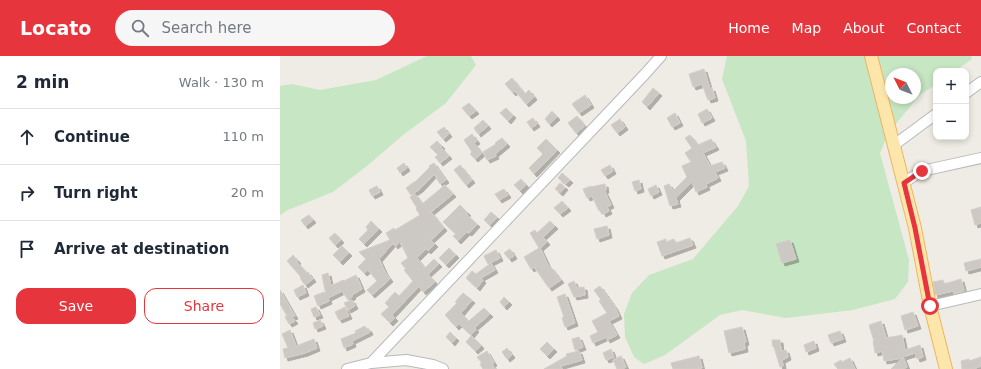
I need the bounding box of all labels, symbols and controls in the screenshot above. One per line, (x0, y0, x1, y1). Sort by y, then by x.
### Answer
search box (115, 10, 395, 46)
text: Locato (20, 17, 91, 39)
icon: search (129, 17, 151, 39)
text: Search here (161, 19, 252, 37)
text: Home (728, 20, 770, 36)
text: Map (792, 20, 821, 36)
text: About (843, 20, 885, 36)
text: Contact (907, 20, 961, 36)
north arrow (885, 68, 921, 104)
map controls (933, 68, 969, 140)
button: + (933, 68, 969, 104)
text: 2 min (16, 72, 69, 92)
text: Walk · 130 m (179, 75, 264, 90)
button: − (933, 104, 969, 140)
icon: ahead (16, 126, 38, 148)
text: Continue (54, 128, 130, 146)
text: 110 m (222, 129, 264, 144)
route end (913, 162, 931, 180)
icon: right (16, 182, 38, 204)
text: Turn right (54, 184, 138, 202)
text: 20 m (231, 185, 264, 200)
icon: arrive (16, 238, 38, 260)
text: Arrive at destination (54, 240, 229, 258)
button: Save (16, 288, 136, 324)
button: Share (144, 288, 264, 324)
route start (921, 297, 939, 315)

